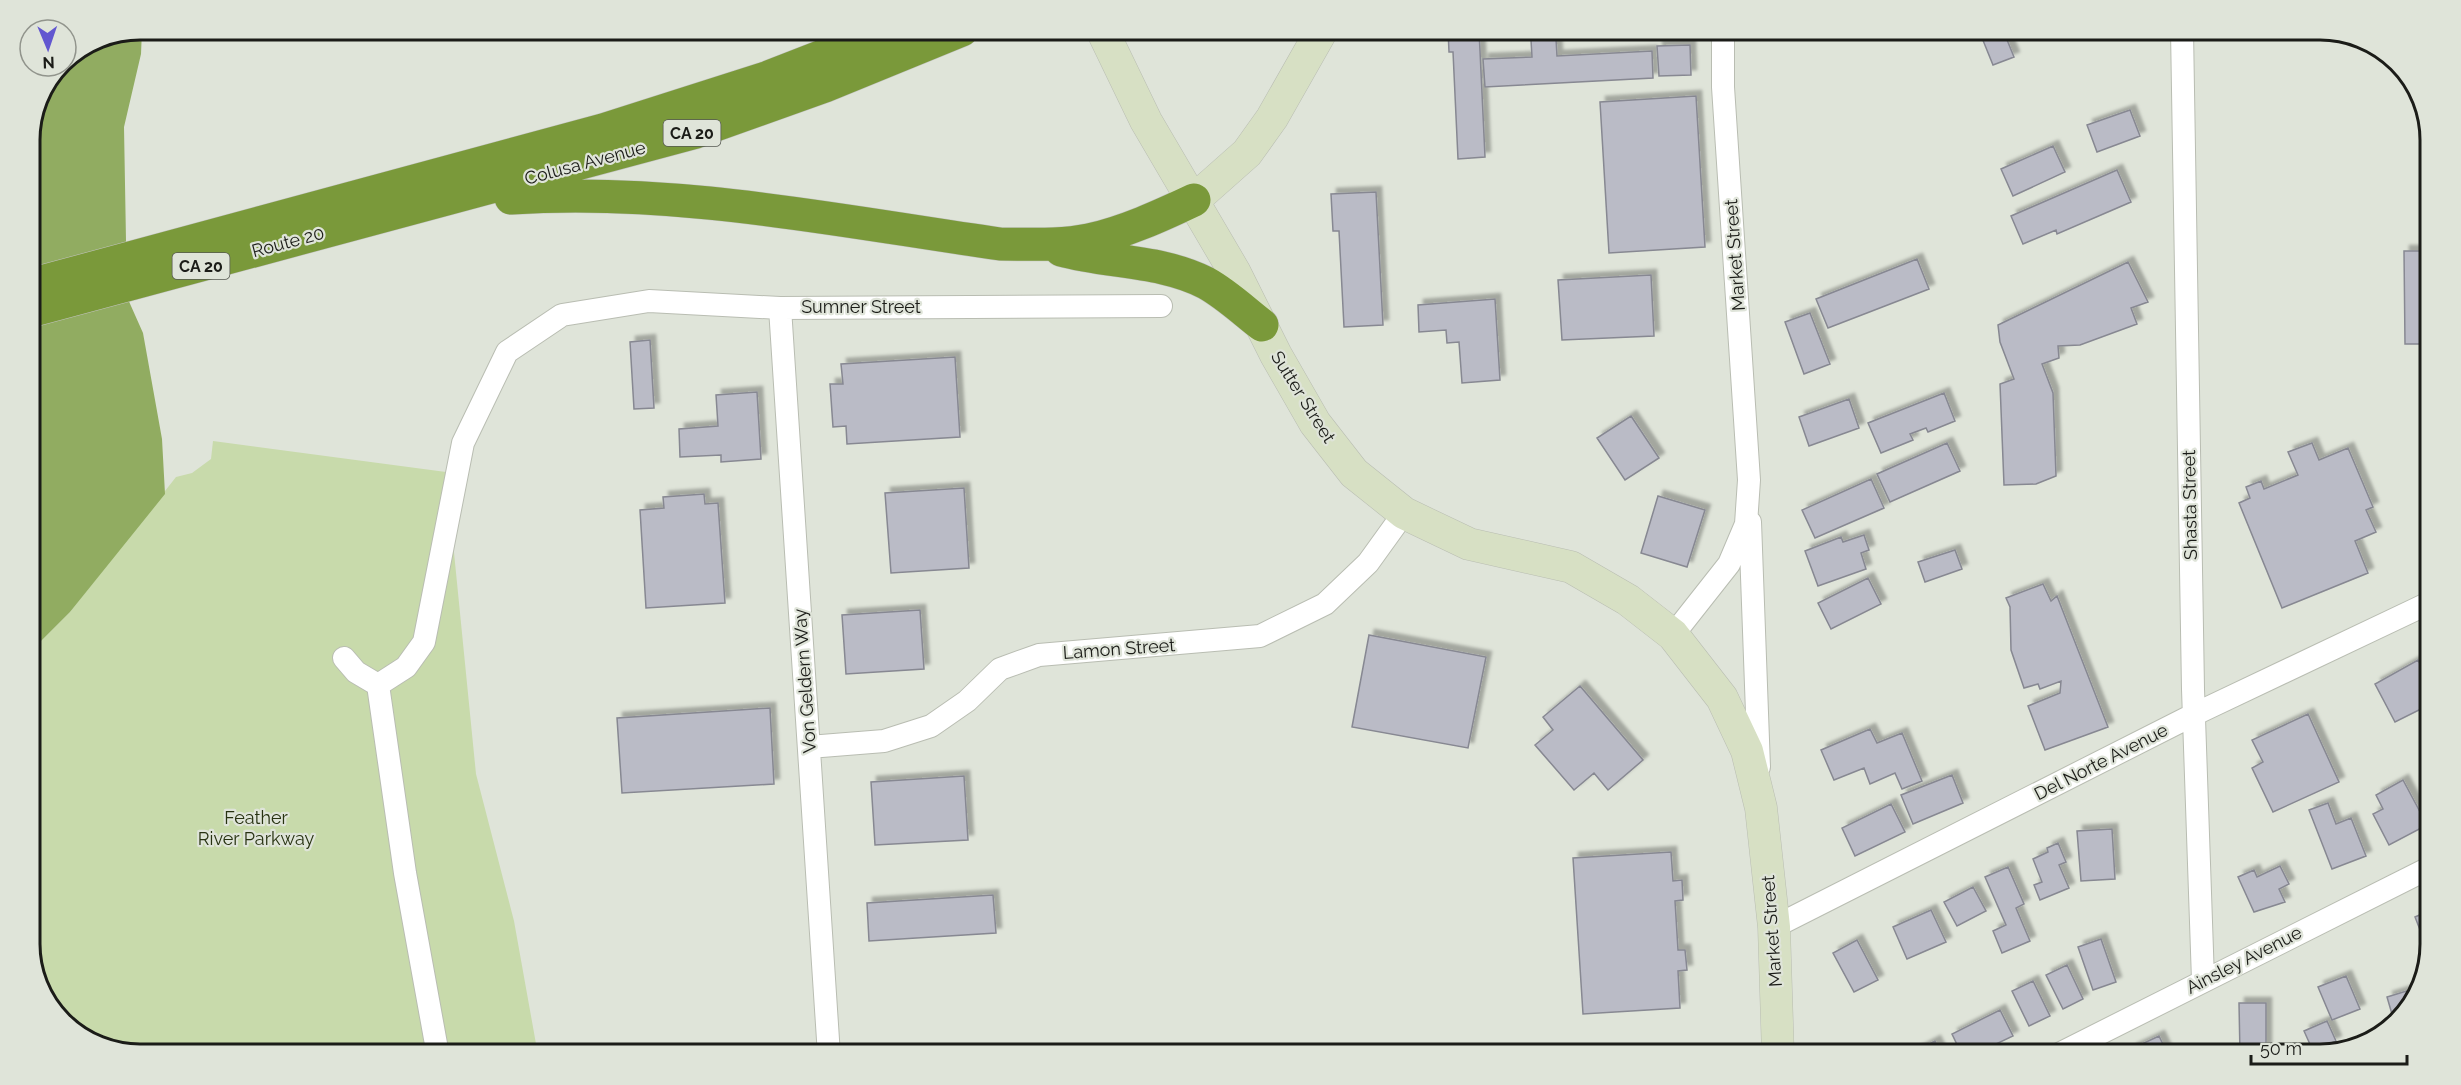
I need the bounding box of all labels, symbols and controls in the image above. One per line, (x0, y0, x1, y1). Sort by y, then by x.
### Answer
north arrow (18, 18, 78, 78)
text: N (42, 53, 55, 72)
road number: CA 20 (664, 120, 720, 146)
street label: Colusa Avenue (522, 136, 648, 189)
street label: Market Street (1720, 198, 1749, 312)
street label: Route 20 (249, 222, 326, 261)
road number: CA 20 (172, 253, 230, 279)
street label: Sumner Street (801, 296, 921, 317)
street label: Sutter Street (1267, 347, 1340, 447)
street label: Shasta Street (2178, 450, 2201, 560)
street label: Von Geldern Way (789, 608, 820, 754)
street label: Lamon Street (1062, 634, 1176, 663)
street label: Del Norte Avenue (2031, 719, 2171, 804)
park label: Feather River Parkway (198, 807, 314, 849)
street label: Market Street (1757, 874, 1786, 988)
street label: Ainsley Avenue (2182, 921, 2305, 998)
scale bar (2251, 1028, 2407, 1066)
text: 50 m (2260, 1038, 2302, 1059)

